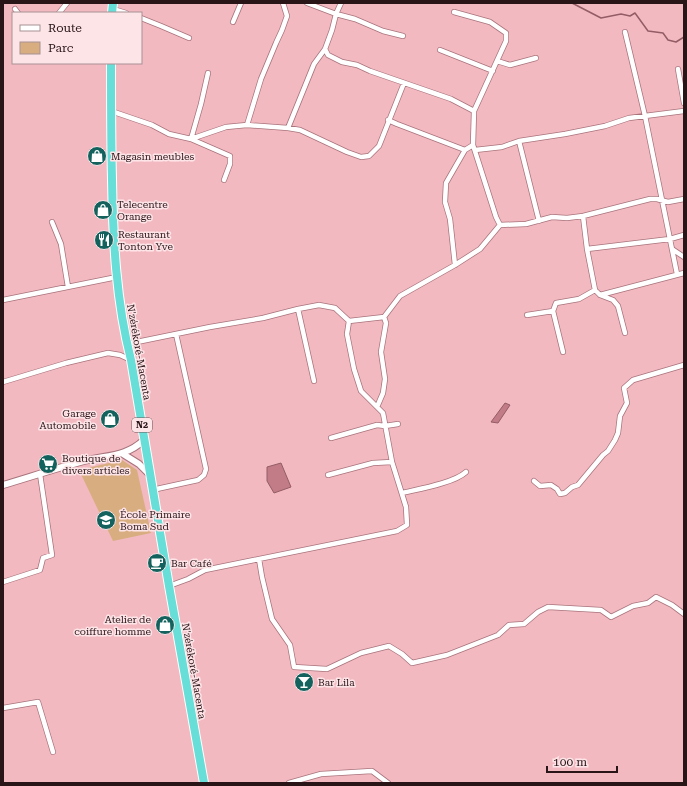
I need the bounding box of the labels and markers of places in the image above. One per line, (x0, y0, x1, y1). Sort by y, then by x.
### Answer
shop icon: Magasin meubles (86, 145, 108, 167)
place label: Magasin meubles (111, 151, 195, 162)
shop icon: Telecentre Orange (92, 199, 114, 221)
place label: Telecentre Orange (117, 199, 168, 222)
restaurant icon: Restaurant Tonton Yve (93, 229, 115, 251)
place label: Restaurant Tonton Yve (118, 229, 173, 252)
place label: Garage Automobile (40, 408, 97, 431)
shop icon: Garage Automobile (99, 408, 121, 430)
supermarket icon: Boutique de divers articles (37, 453, 59, 475)
place label: Boutique de divers articles (62, 453, 130, 476)
school or university icon: École Primaire Boma Sud (95, 509, 117, 531)
place label: École Primaire Boma Sud (120, 509, 191, 532)
cafe icon: Bar Café (146, 552, 168, 574)
place label: Bar Café (171, 558, 212, 569)
place label: Atelier de coiffure homme (74, 614, 151, 637)
shop icon: Atelier de coiffure homme (154, 614, 176, 636)
bar icon: Bar Lila (293, 671, 315, 693)
place label: Bar Lila (318, 677, 355, 688)

